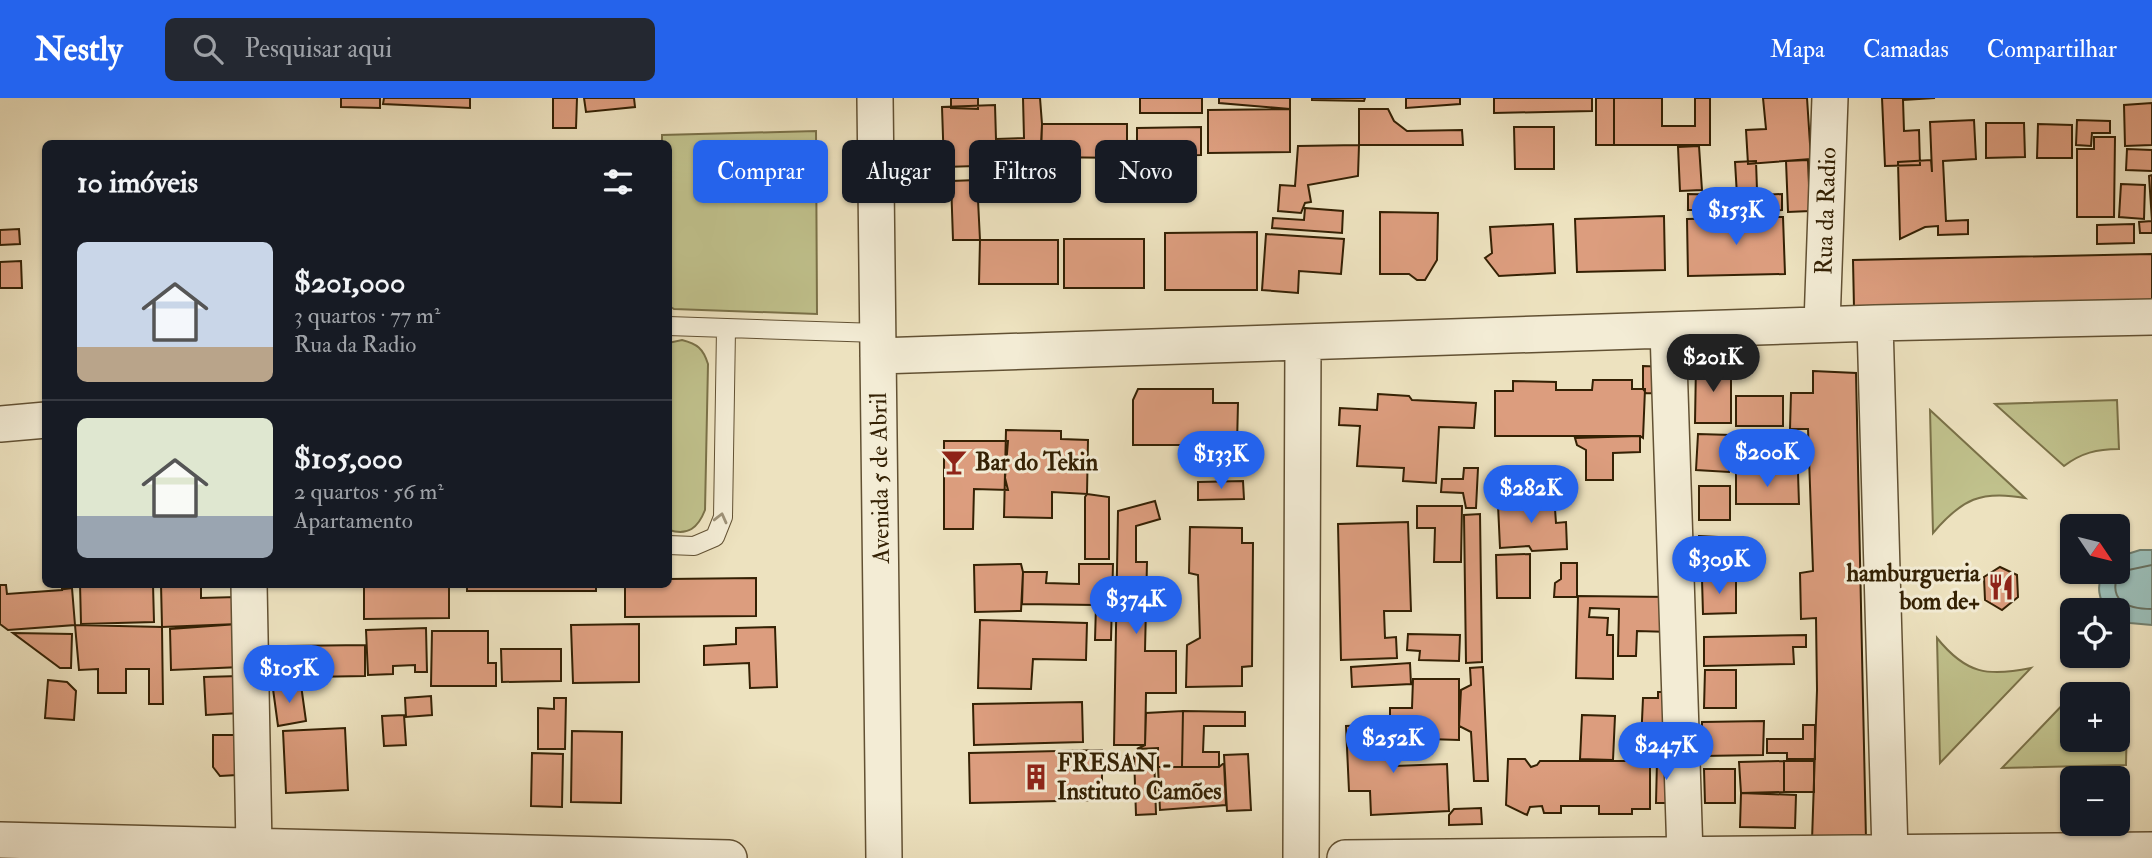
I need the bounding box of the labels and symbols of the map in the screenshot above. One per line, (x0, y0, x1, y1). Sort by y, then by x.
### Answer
street label: Rua da Radio (1808, 147, 1844, 275)
pin: $153K (1687, 188, 1785, 247)
pin: $201K (1664, 334, 1762, 394)
street label: Avenida 5 de Abril (863, 392, 897, 565)
pin: $200K (1718, 430, 1816, 489)
pin: $133K (1172, 432, 1270, 491)
bar icon: Bar do Tekin (939, 447, 969, 477)
place label: Bar do Tekin (975, 447, 1099, 478)
pin: $282K (1482, 466, 1580, 525)
one-way arrow (712, 513, 727, 525)
north arrow (2060, 514, 2130, 584)
pin: $309K (1670, 536, 1768, 596)
place label: hamburgueria bom de+ (1846, 558, 1981, 617)
restaurant icon: hamburgueria bom de+ (1986, 572, 2016, 602)
pin: $374K (1087, 576, 1185, 636)
pin: $105K (240, 646, 338, 705)
pin: $252K (1344, 716, 1442, 775)
pin: $247K (1617, 722, 1715, 782)
place label: FRESAN - Instituto Camões (1057, 748, 1221, 807)
building icon: FRESAN - Instituto Camões (1021, 762, 1051, 792)

